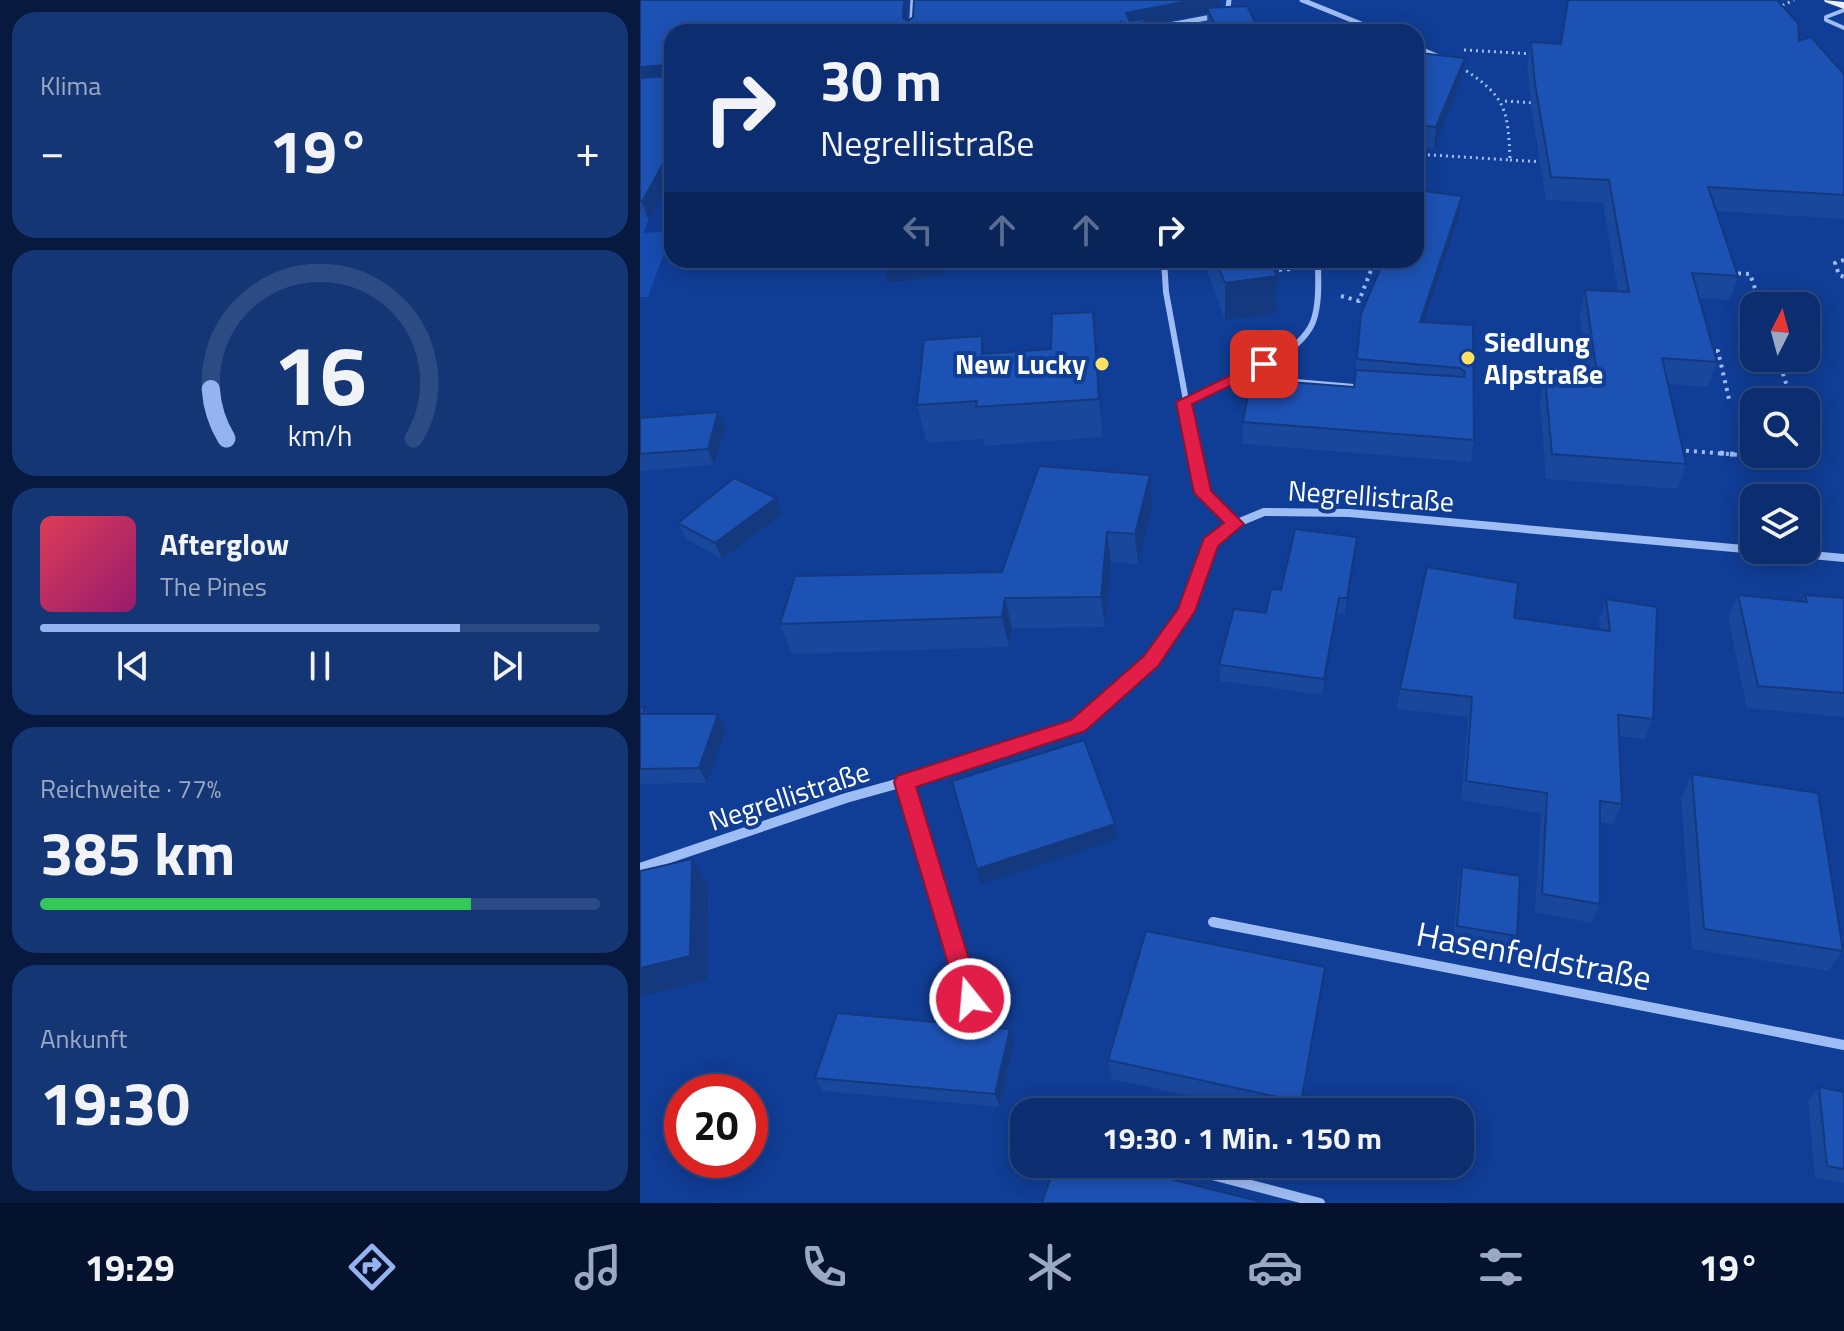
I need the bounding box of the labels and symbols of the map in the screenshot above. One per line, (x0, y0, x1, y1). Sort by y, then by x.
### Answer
north arrow (1740, 292, 1820, 372)
place label: Siedlung Alpstraße (1484, 320, 1603, 395)
pin (1230, 330, 1298, 398)
place label: New Lucky (955, 342, 1086, 385)
marker: Siedlung Alpstraße (1459, 349, 1477, 367)
marker: New Lucky (1093, 355, 1111, 373)
street label: Negrellistraße (1286, 468, 1456, 523)
street label: Negrellistraße (703, 749, 875, 842)
street label: Hasenfeldstraße (1412, 907, 1656, 1003)
position arrow (928, 957, 1012, 1041)
speed limit sign: 20 (664, 1074, 768, 1178)

